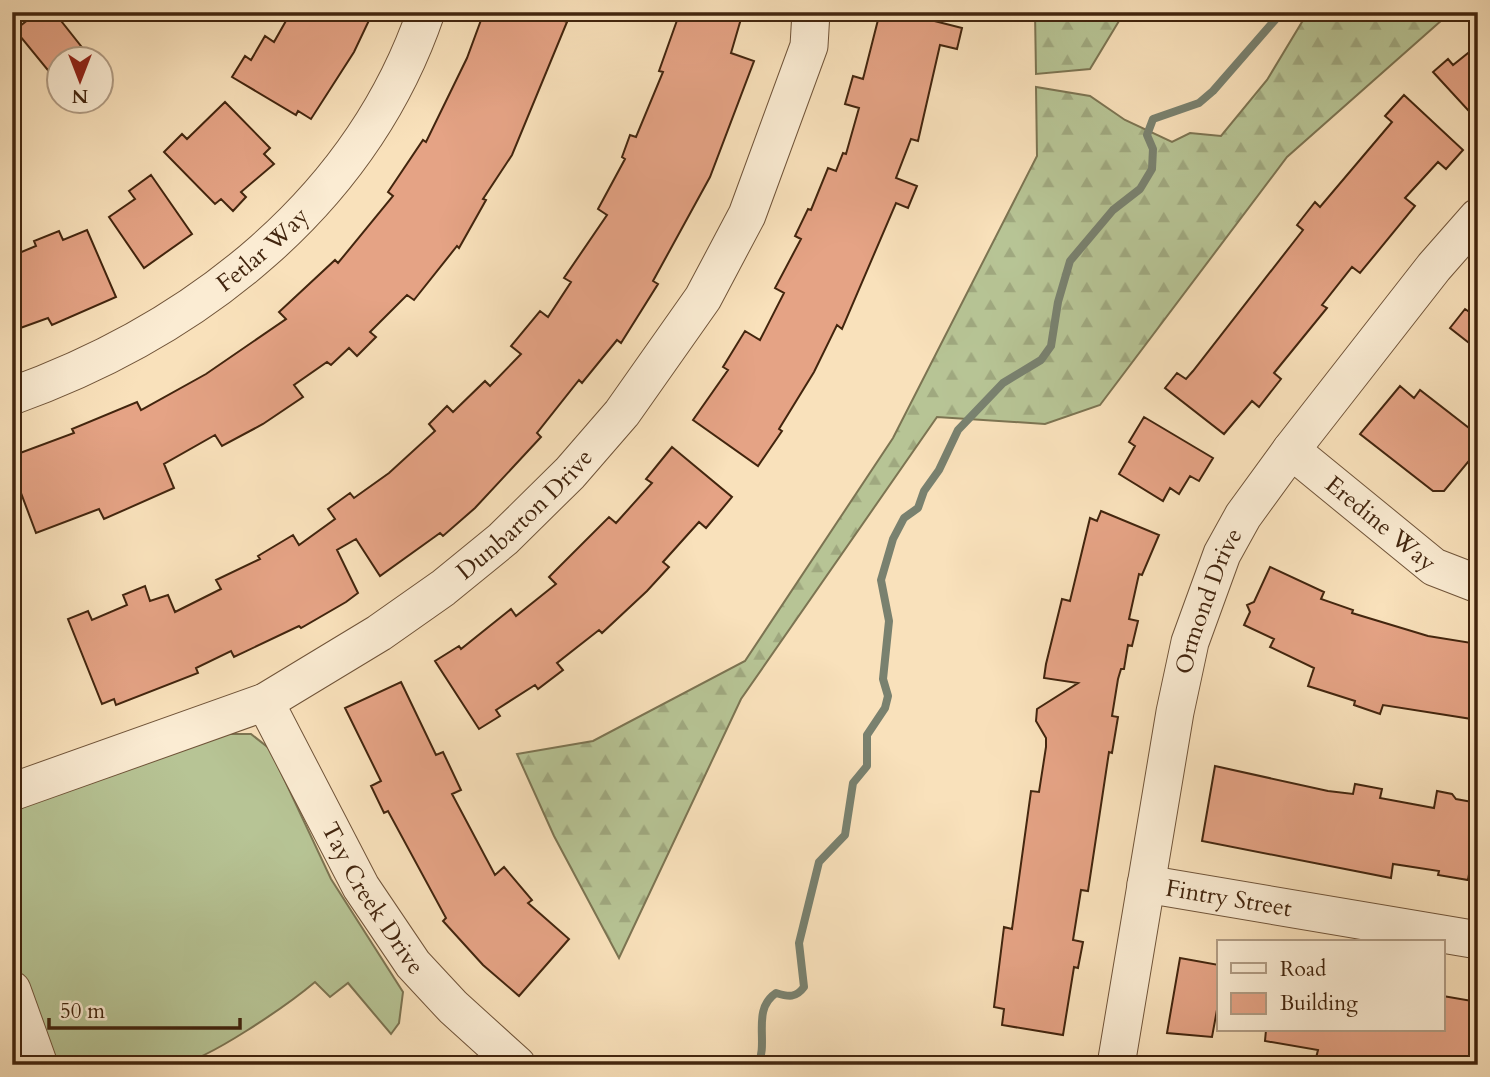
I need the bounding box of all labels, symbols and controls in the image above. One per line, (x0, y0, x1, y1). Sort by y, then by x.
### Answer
north arrow (46, 46, 116, 116)
text: N (71, 83, 88, 109)
street label: Fetlar Way (210, 200, 317, 300)
street label: Dunbarton Drive (449, 442, 601, 588)
street label: Eredine Way (1318, 468, 1443, 579)
street label: Ormond Drive (1168, 522, 1250, 677)
street label: Tay Creek Drive (313, 816, 431, 982)
street label: Fintry Street (1163, 872, 1295, 925)
legend (1217, 940, 1444, 1032)
text: Road (1280, 955, 1326, 984)
scale bar (49, 986, 240, 1030)
text: Building (1280, 989, 1358, 1018)
text: 50 m (60, 997, 105, 1026)

